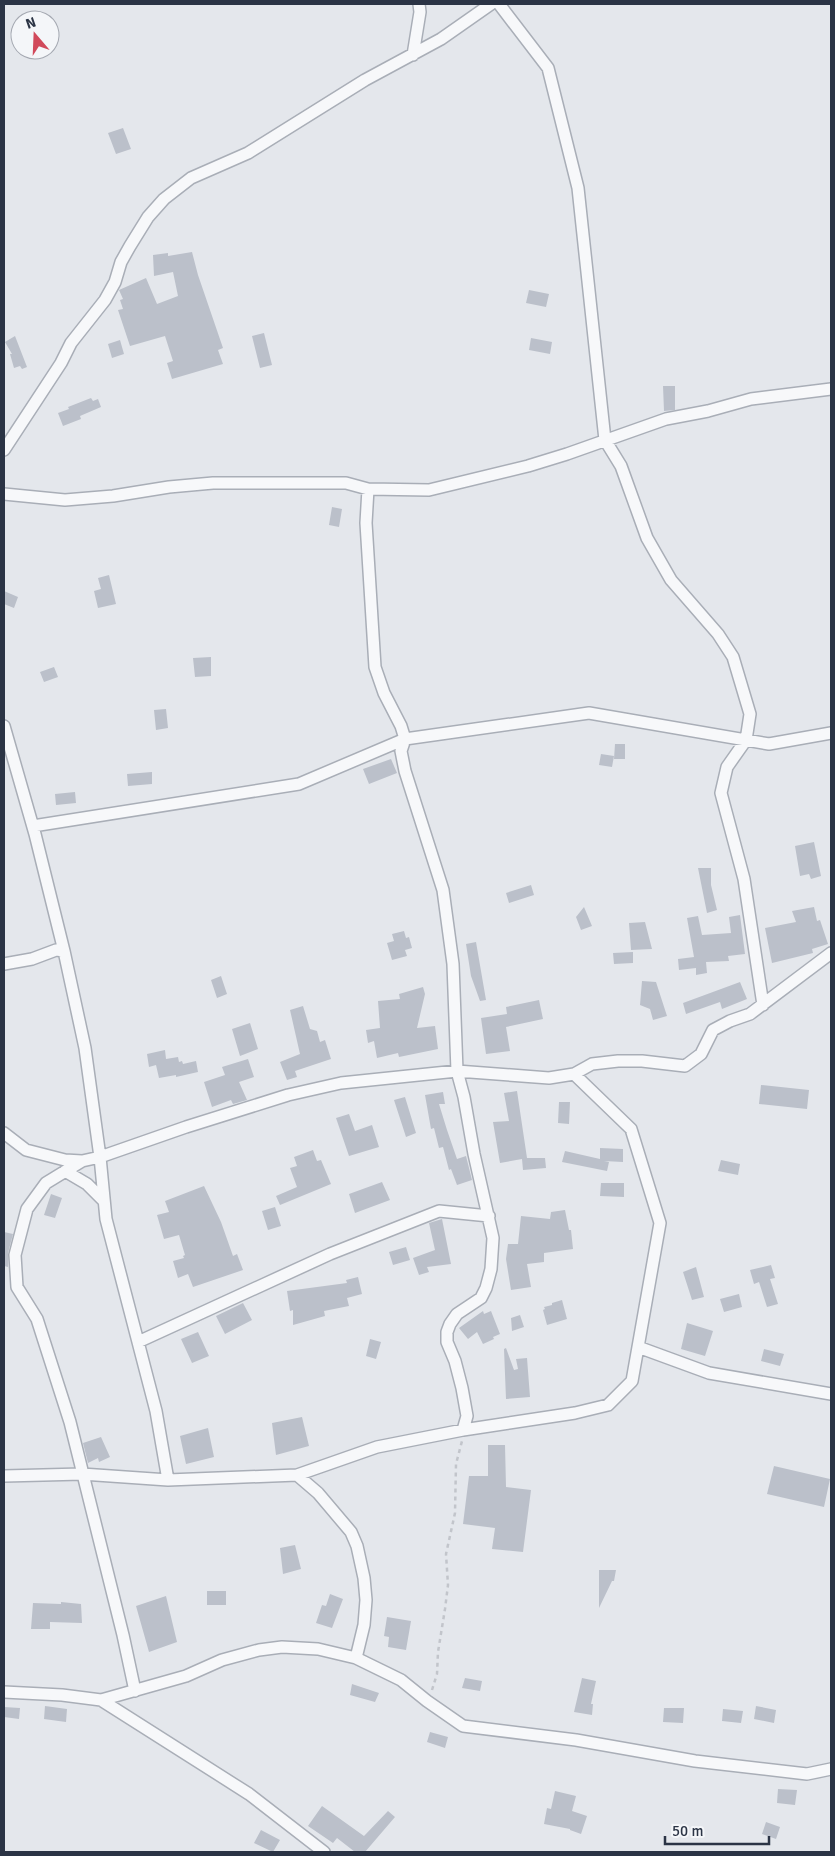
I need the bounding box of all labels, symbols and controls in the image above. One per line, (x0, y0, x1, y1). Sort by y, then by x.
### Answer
north arrow (10, 10, 60, 60)
text: N (24, 14, 38, 33)
scale bar (665, 1814, 769, 1846)
text: 50 m (672, 1822, 703, 1840)

